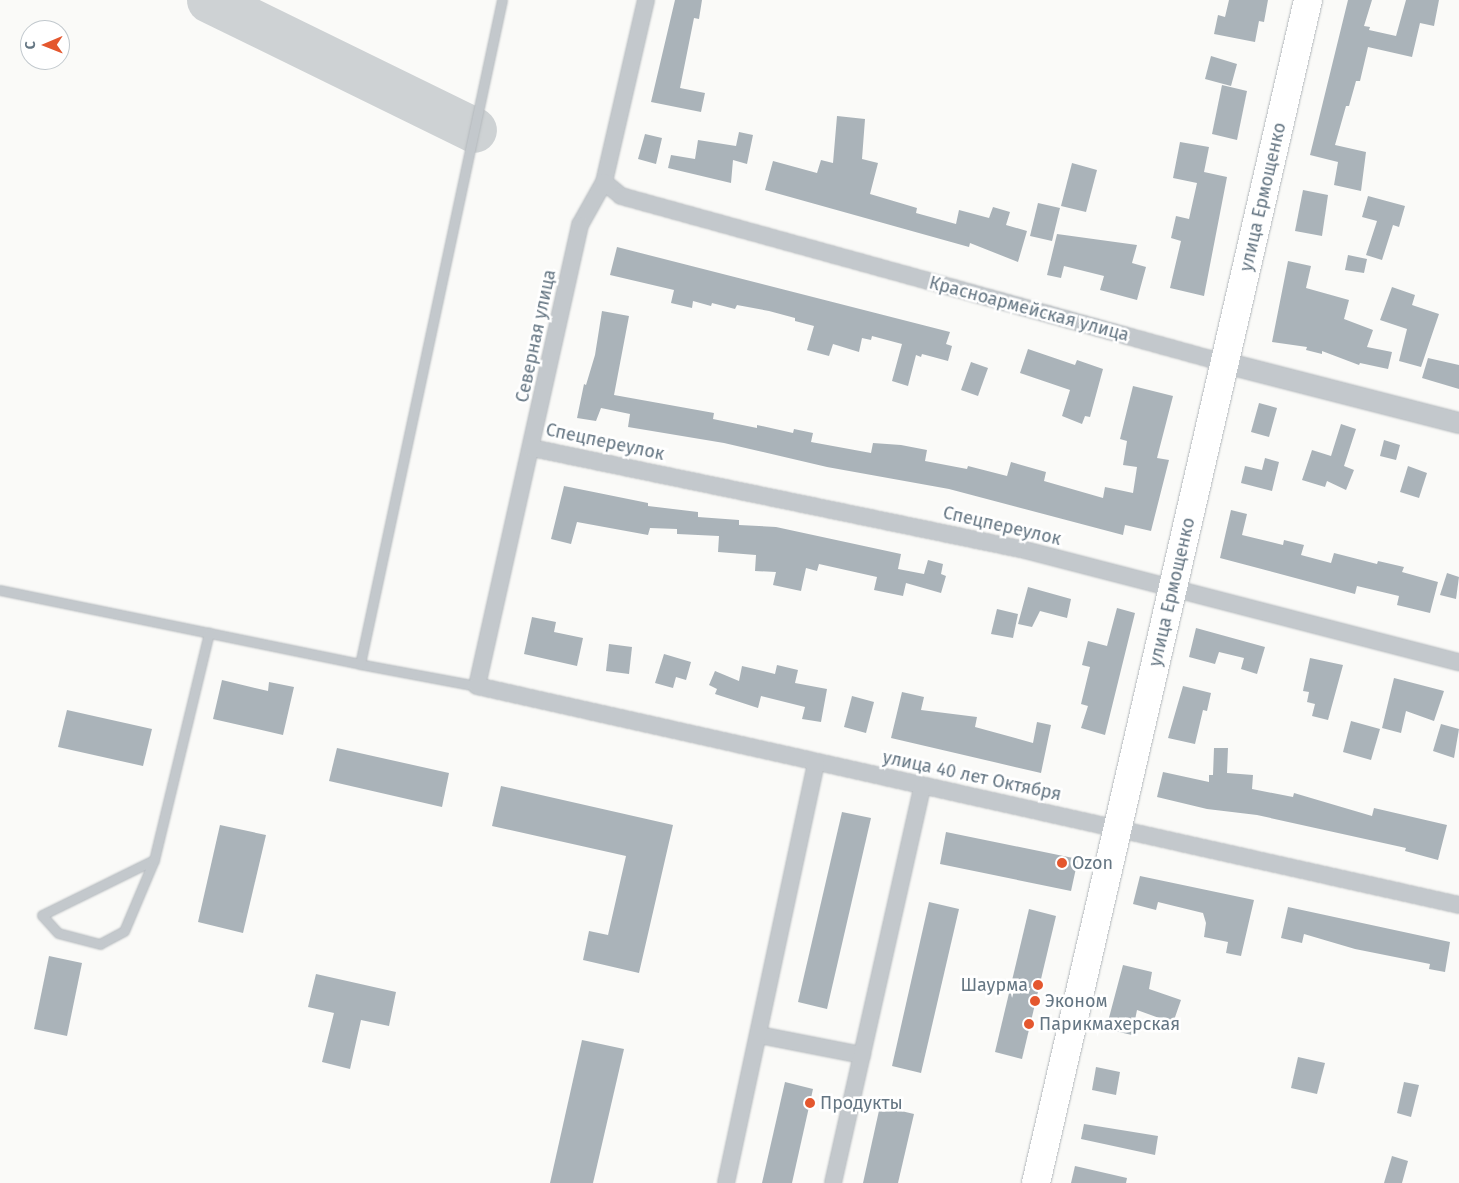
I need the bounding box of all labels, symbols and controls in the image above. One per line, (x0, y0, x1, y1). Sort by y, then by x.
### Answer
north arrow (20, 20, 70, 70)
text: С (22, 41, 39, 49)
street label: улица Ермощенко (1235, 120, 1291, 274)
street label: Северная улица (511, 268, 561, 404)
street label: Красноармейская улица (927, 272, 1131, 346)
street label: Спецпереулок (544, 419, 666, 465)
street label: Спецпереулок (941, 502, 1063, 550)
street label: улица Ермощенко (1144, 515, 1200, 669)
street label: улица 40 лет Октября (881, 746, 1063, 806)
place label: Ozon (1072, 852, 1113, 874)
marker: Ozon (1056, 857, 1068, 869)
place label: Шаурма (960, 974, 1028, 996)
marker: Шаурма (1032, 979, 1044, 991)
place label: Эконом (1045, 990, 1108, 1012)
marker: Эконом (1029, 995, 1041, 1007)
place label: Парикмахерская (1039, 1013, 1180, 1035)
marker: Парикмахерская (1023, 1018, 1035, 1030)
place label: Продукты (820, 1092, 903, 1114)
marker: Продукты (804, 1097, 816, 1109)

